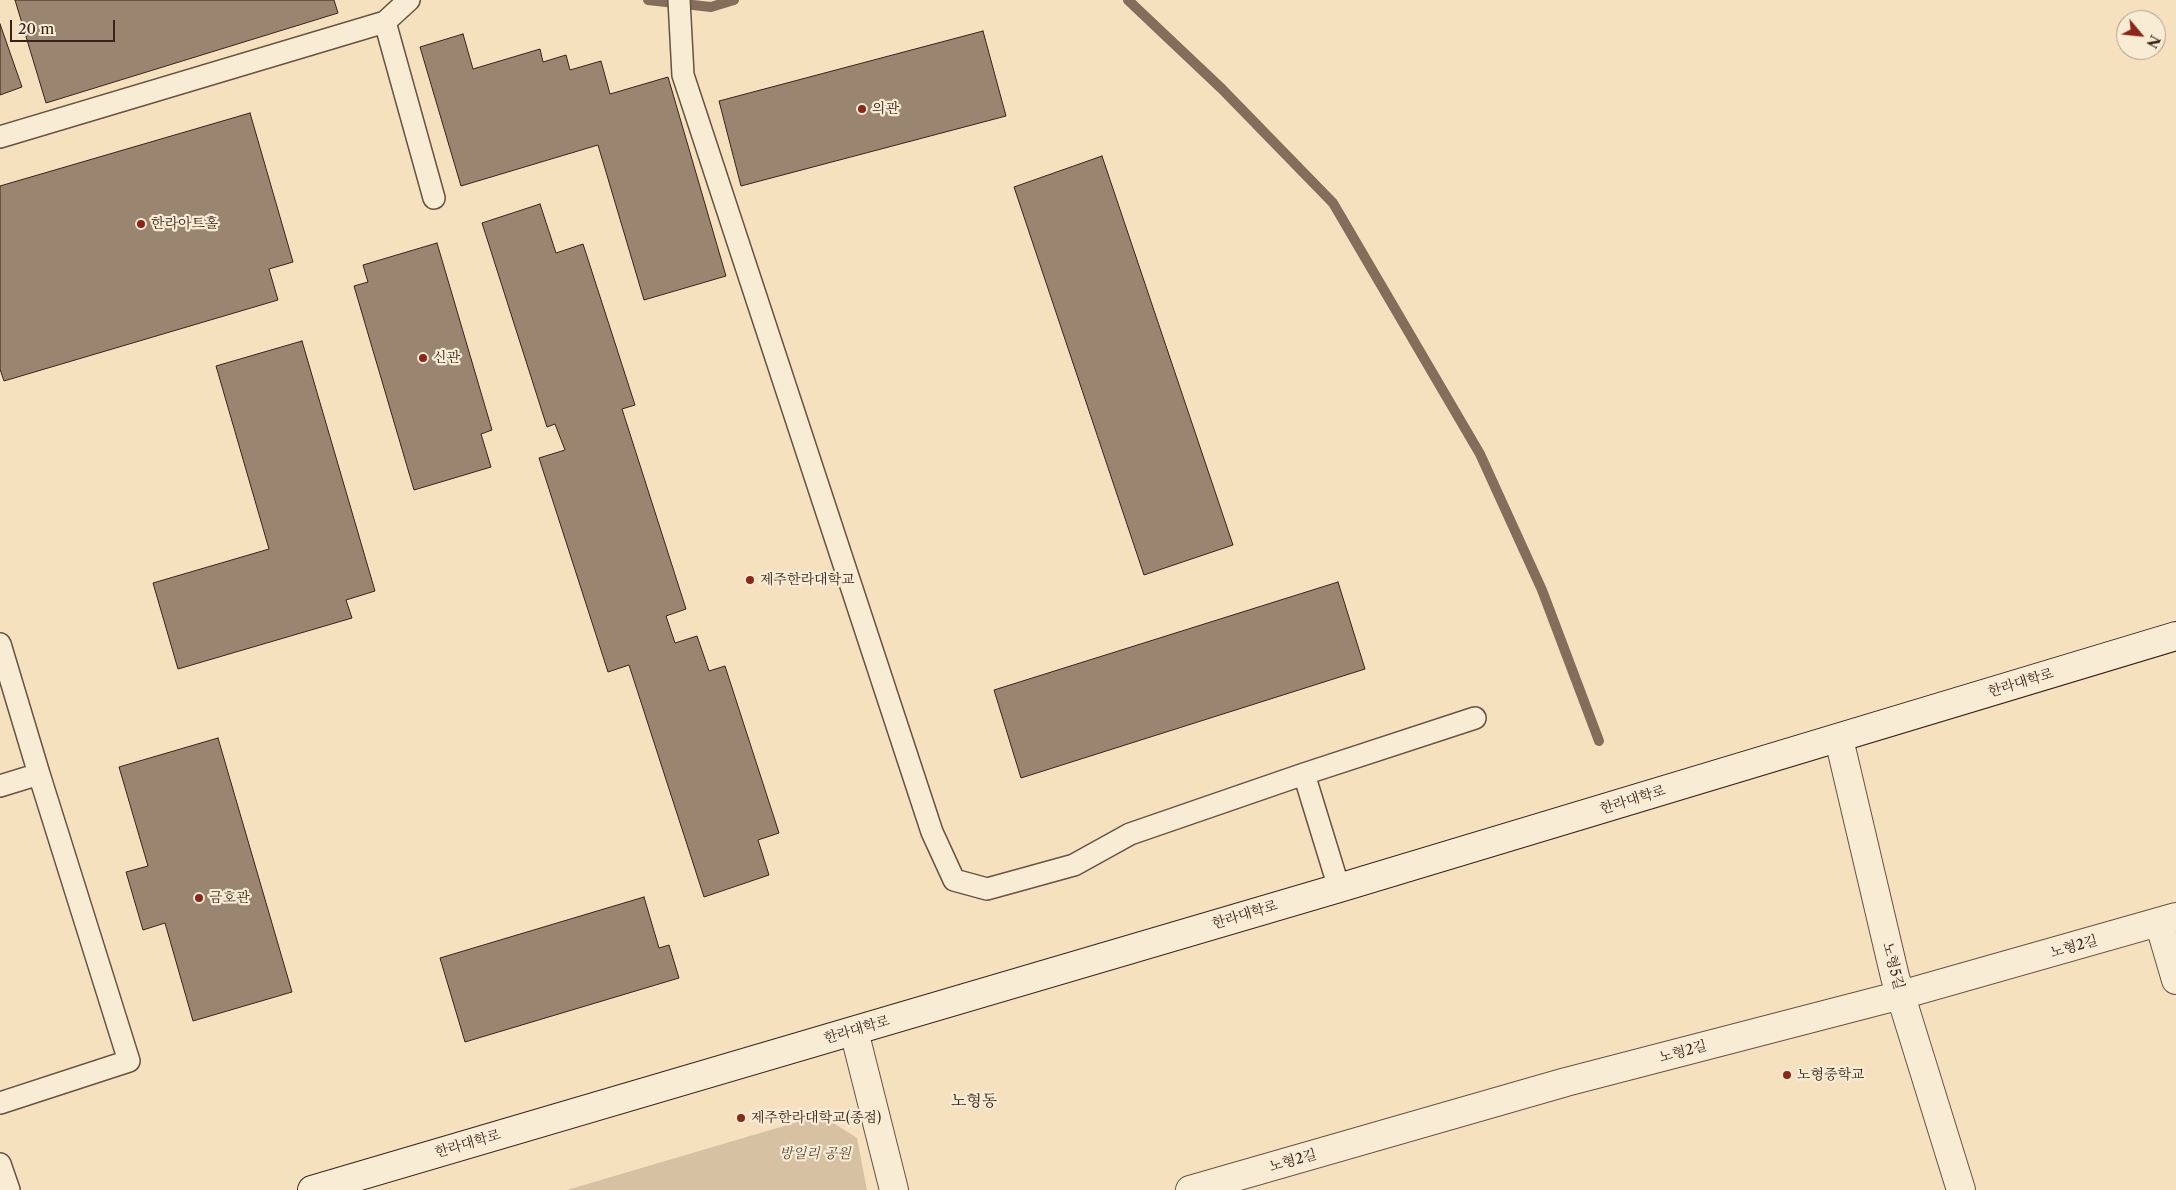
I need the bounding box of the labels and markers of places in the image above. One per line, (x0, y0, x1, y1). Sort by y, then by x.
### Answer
place label: 의관 (872, 101, 899, 117)
marker: 의관 (856, 103, 868, 115)
place label: 한라아트홀 (151, 216, 219, 232)
marker: 한라아트홀 (135, 218, 147, 230)
place label: 신관 (433, 350, 460, 366)
marker: 신관 (417, 352, 429, 364)
place label: 제주한라대학교 (760, 572, 855, 588)
marker: 제주한라대학교 (744, 574, 756, 586)
place label: 금호관 (209, 890, 250, 906)
marker: 금호관 (193, 892, 205, 904)
place label: 노형중학교 (1797, 1067, 1865, 1083)
marker: 노형중학교 (1781, 1069, 1793, 1081)
place label: 제주한라대학교(종점) (751, 1110, 881, 1126)
marker: 제주한라대학교(종점) (735, 1112, 747, 1124)

